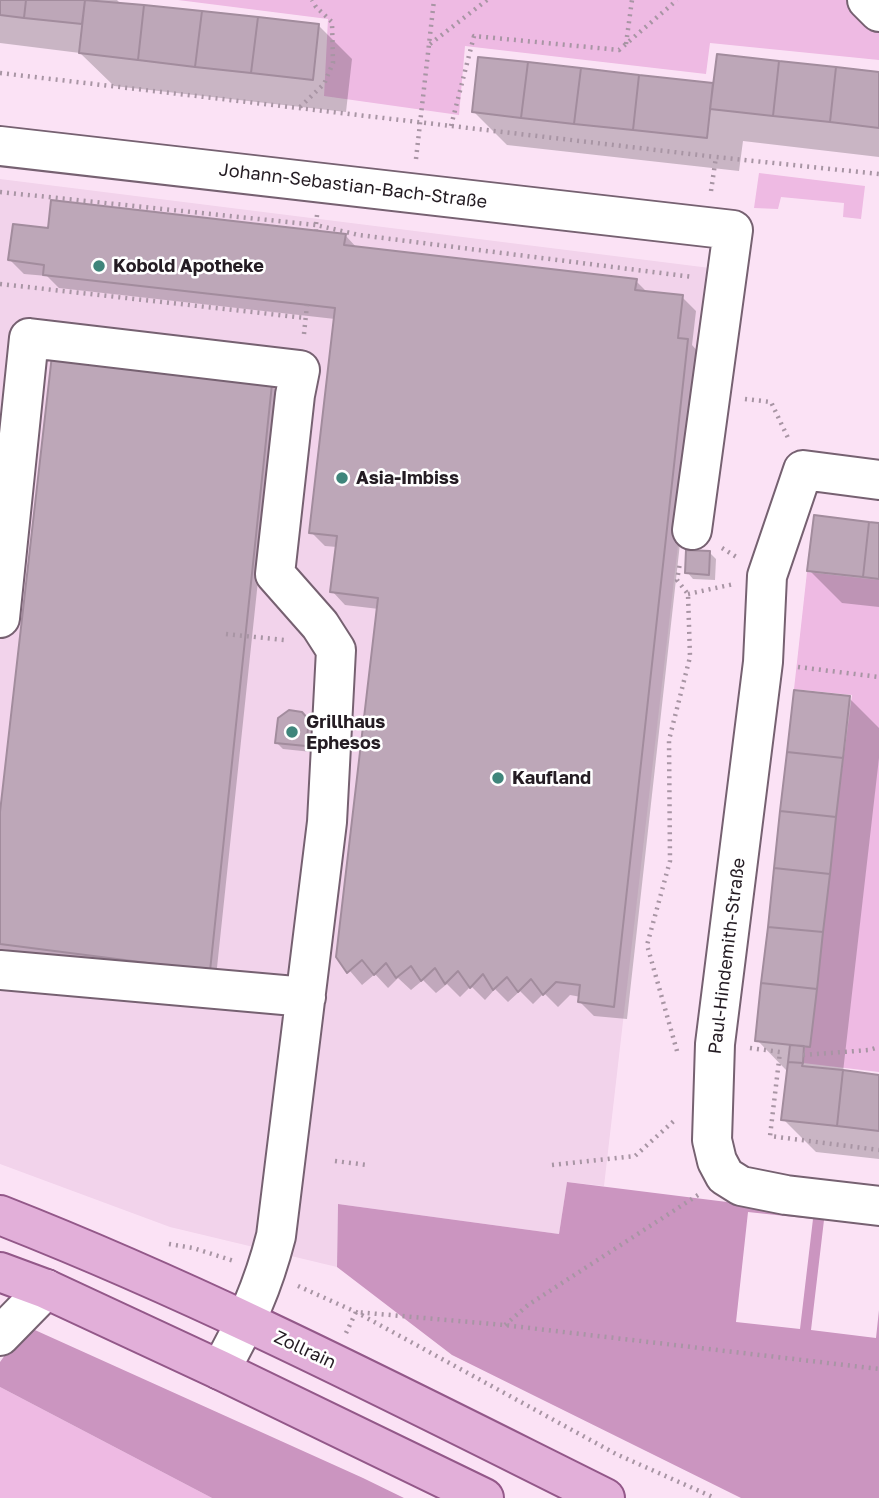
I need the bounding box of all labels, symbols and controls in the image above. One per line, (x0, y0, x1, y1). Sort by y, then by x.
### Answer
street label: Johann-Sebastian-Bach-Straße (218, 159, 488, 213)
place label: Kobold Apotheke (113, 255, 264, 277)
marker: Kobold Apotheke (91, 258, 107, 274)
place label: Asia-Imbiss (356, 467, 459, 489)
marker: Asia-Imbiss (334, 470, 350, 486)
place label: Grillhaus Ephesos (306, 711, 385, 754)
marker: Grillhaus Ephesos (284, 724, 300, 740)
place label: Kaufland (512, 767, 591, 789)
marker: Kaufland (490, 770, 506, 786)
street label: Paul-Hindemith-Straße (704, 857, 750, 1055)
street label: Zollrain (271, 1326, 339, 1374)

